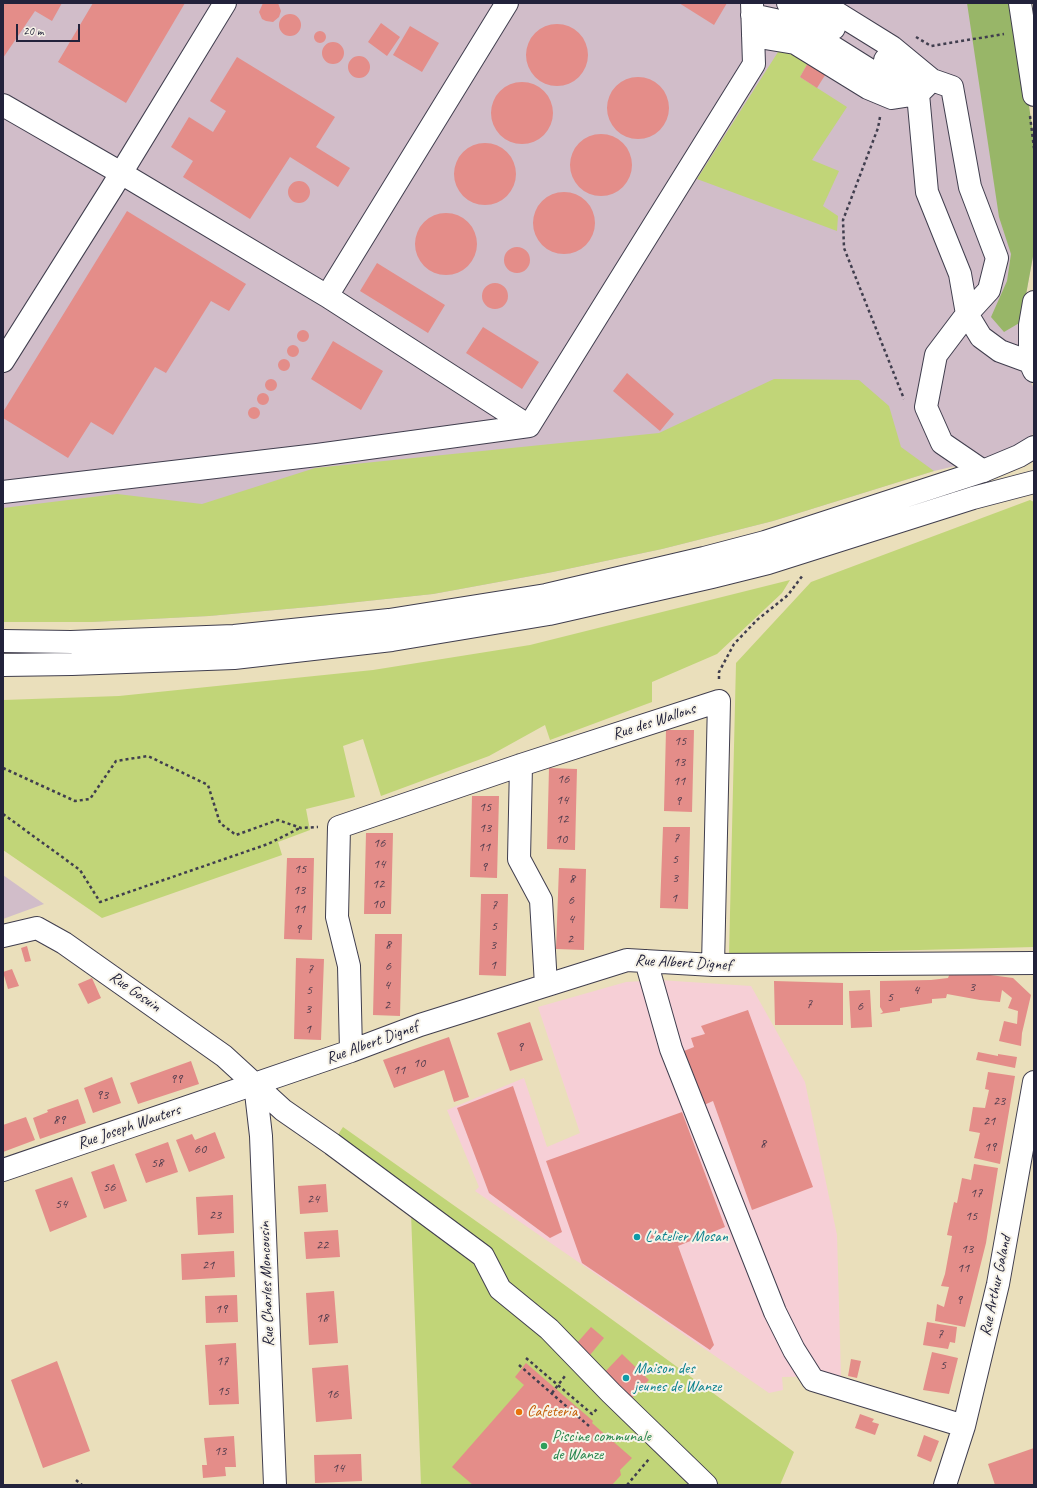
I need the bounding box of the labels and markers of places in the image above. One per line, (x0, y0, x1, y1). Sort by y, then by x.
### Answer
place label: L'atelier Mosan (645, 1227, 728, 1247)
marker: L'atelier Mosan (632, 1232, 642, 1242)
place label: Maison des jeunes de Wanze (634, 1359, 721, 1397)
marker: Maison des jeunes de Wanze (621, 1373, 631, 1383)
place label: Cafeteria (527, 1402, 577, 1422)
marker: Cafeteria (514, 1407, 524, 1417)
place label: Piscine communale de Wanze (552, 1427, 651, 1465)
marker: Piscine communale de Wanze (539, 1441, 549, 1451)

